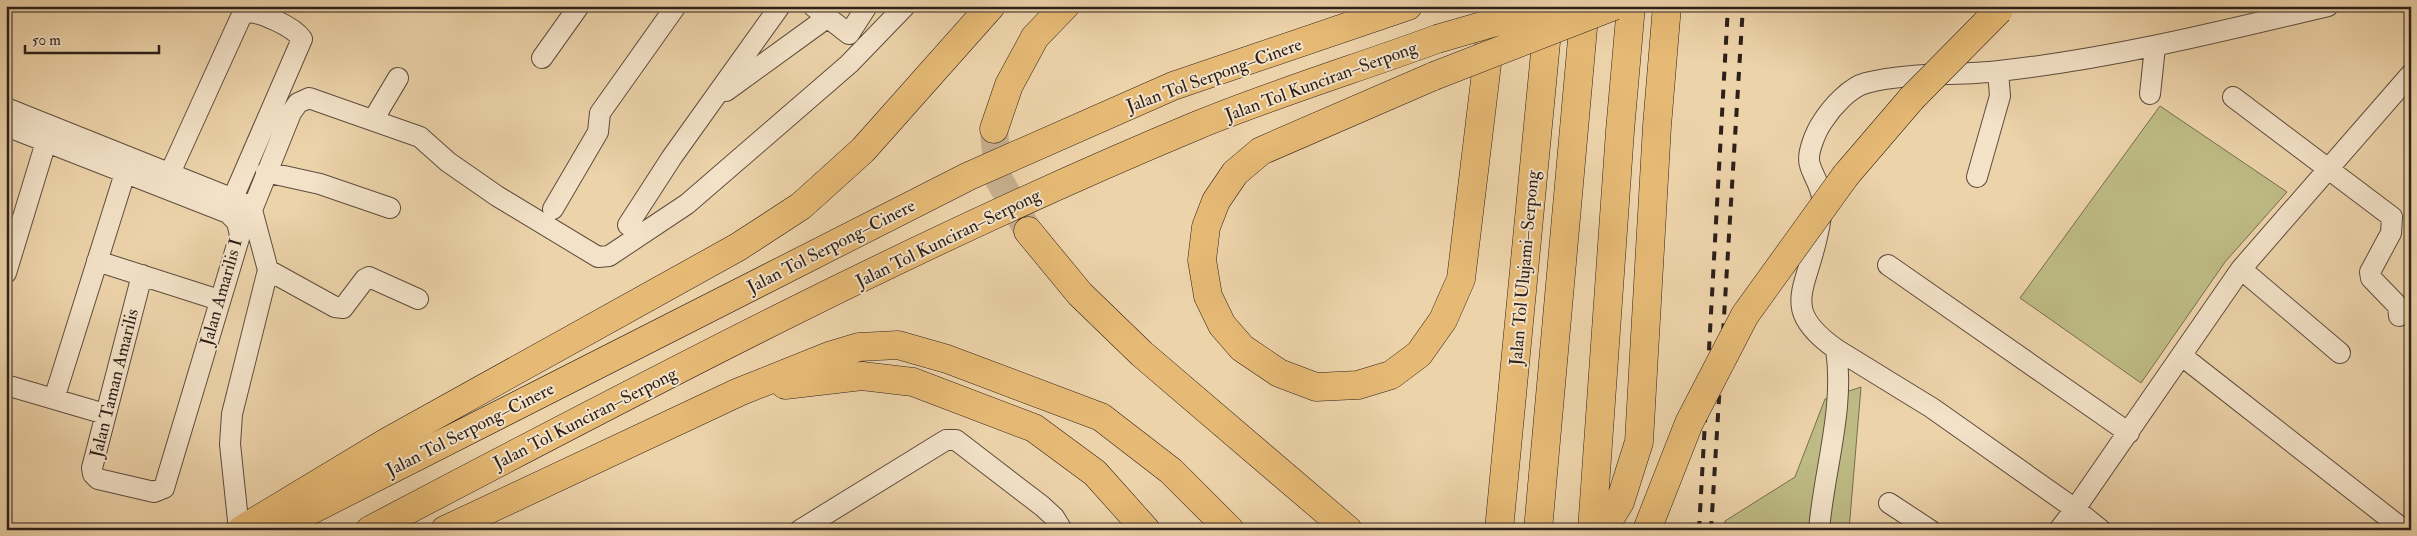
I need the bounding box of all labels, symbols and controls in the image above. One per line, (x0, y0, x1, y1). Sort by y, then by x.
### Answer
scale bar (25, 22, 159, 54)
text: 50 m (32, 31, 61, 50)
street label: Jalan Tol Serpong–Cinere (1122, 33, 1306, 118)
street label: Jalan Tol Kunciran–Serpong (1221, 36, 1422, 127)
street label: Jalan Tol Ulujami–Serpong (1504, 168, 1545, 368)
street label: Jalan Tol Kunciran–Serpong (851, 183, 1045, 294)
street label: Jalan Tol Serpong–Cinere (742, 194, 919, 299)
street label: Jalan Amarilis I (195, 236, 248, 349)
street label: Jalan Taman Amarilis (85, 306, 144, 461)
street label: Jalan Tol Kunciran–Serpong (489, 362, 682, 475)
street label: Jalan Tol Serpong–Cinere (381, 377, 558, 482)

